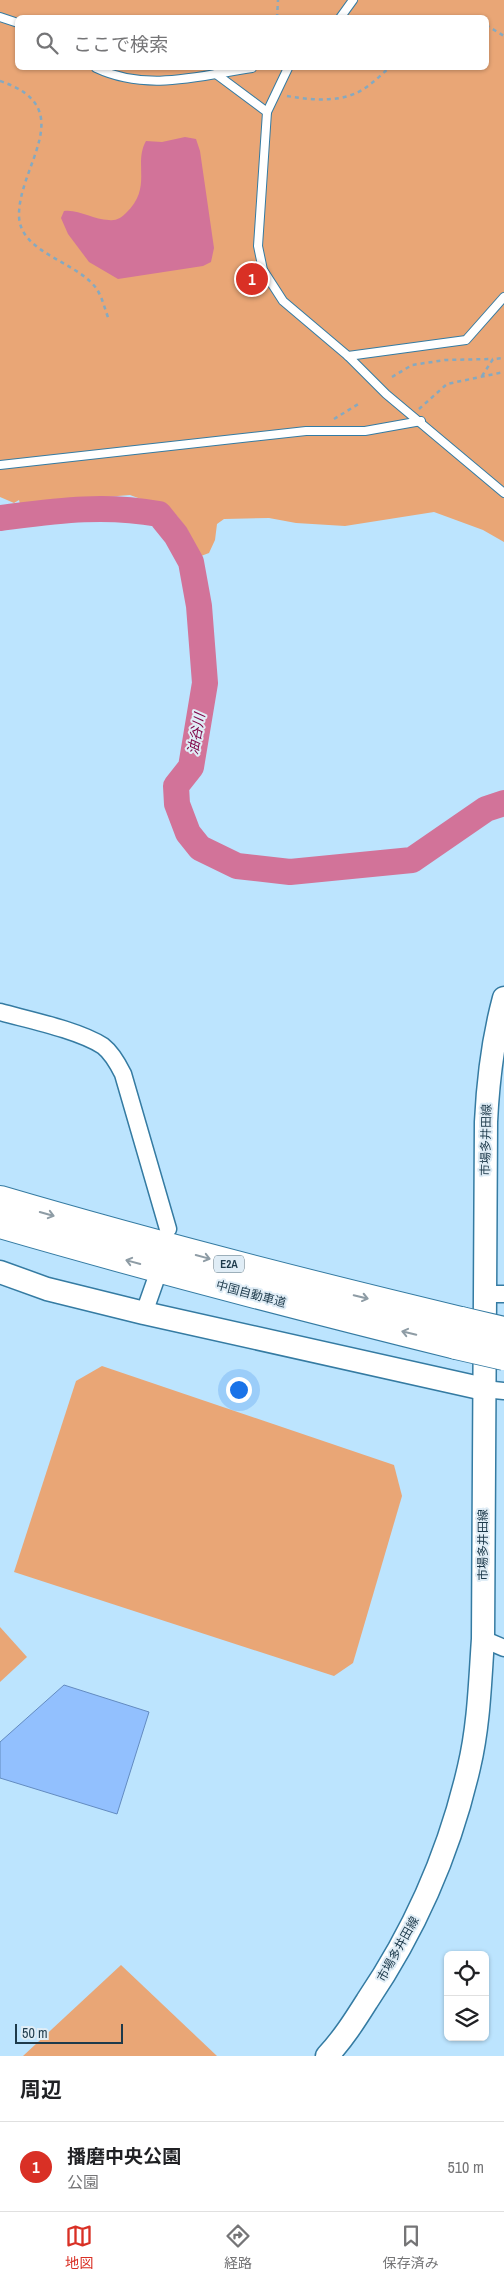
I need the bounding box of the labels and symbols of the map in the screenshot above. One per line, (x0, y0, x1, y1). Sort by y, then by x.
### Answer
pin: 1 (236, 260, 268, 298)
water label: 油谷川 (183, 710, 209, 756)
street label: 市場多井田線 (477, 1104, 495, 1176)
one-way arrow (38, 1209, 54, 1219)
one-way arrow (195, 1253, 211, 1262)
road number: E2A (214, 1256, 244, 1272)
one-way arrow (125, 1257, 141, 1267)
street label: 中国自動車道 (214, 1277, 288, 1311)
one-way arrow (352, 1293, 368, 1302)
one-way arrow (401, 1328, 417, 1337)
your location (226, 1377, 252, 1403)
street label: 市場多井田線 (475, 1509, 491, 1581)
street label: 市場多井田線 (374, 1914, 422, 1984)
scale bar (15, 2021, 122, 2044)

